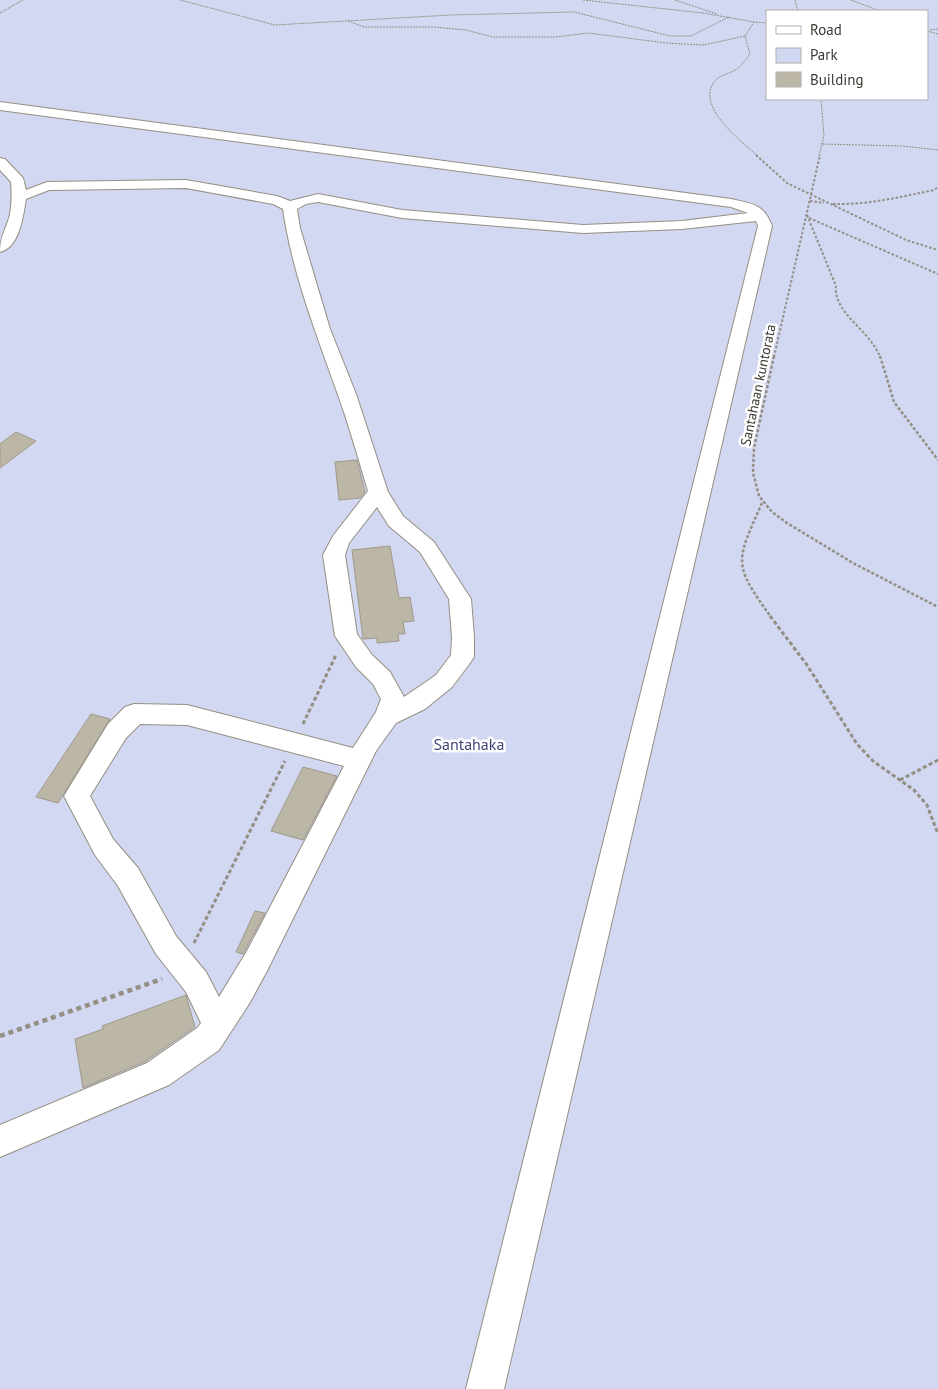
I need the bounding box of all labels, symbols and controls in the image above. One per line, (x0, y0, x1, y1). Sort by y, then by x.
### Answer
legend (766, 10, 928, 100)
text: Road (810, 20, 842, 39)
text: Park (810, 45, 838, 64)
text: Building (810, 70, 864, 89)
street label: Santahaan kuntorata (736, 322, 780, 448)
park label: Santahaka (434, 734, 504, 754)

